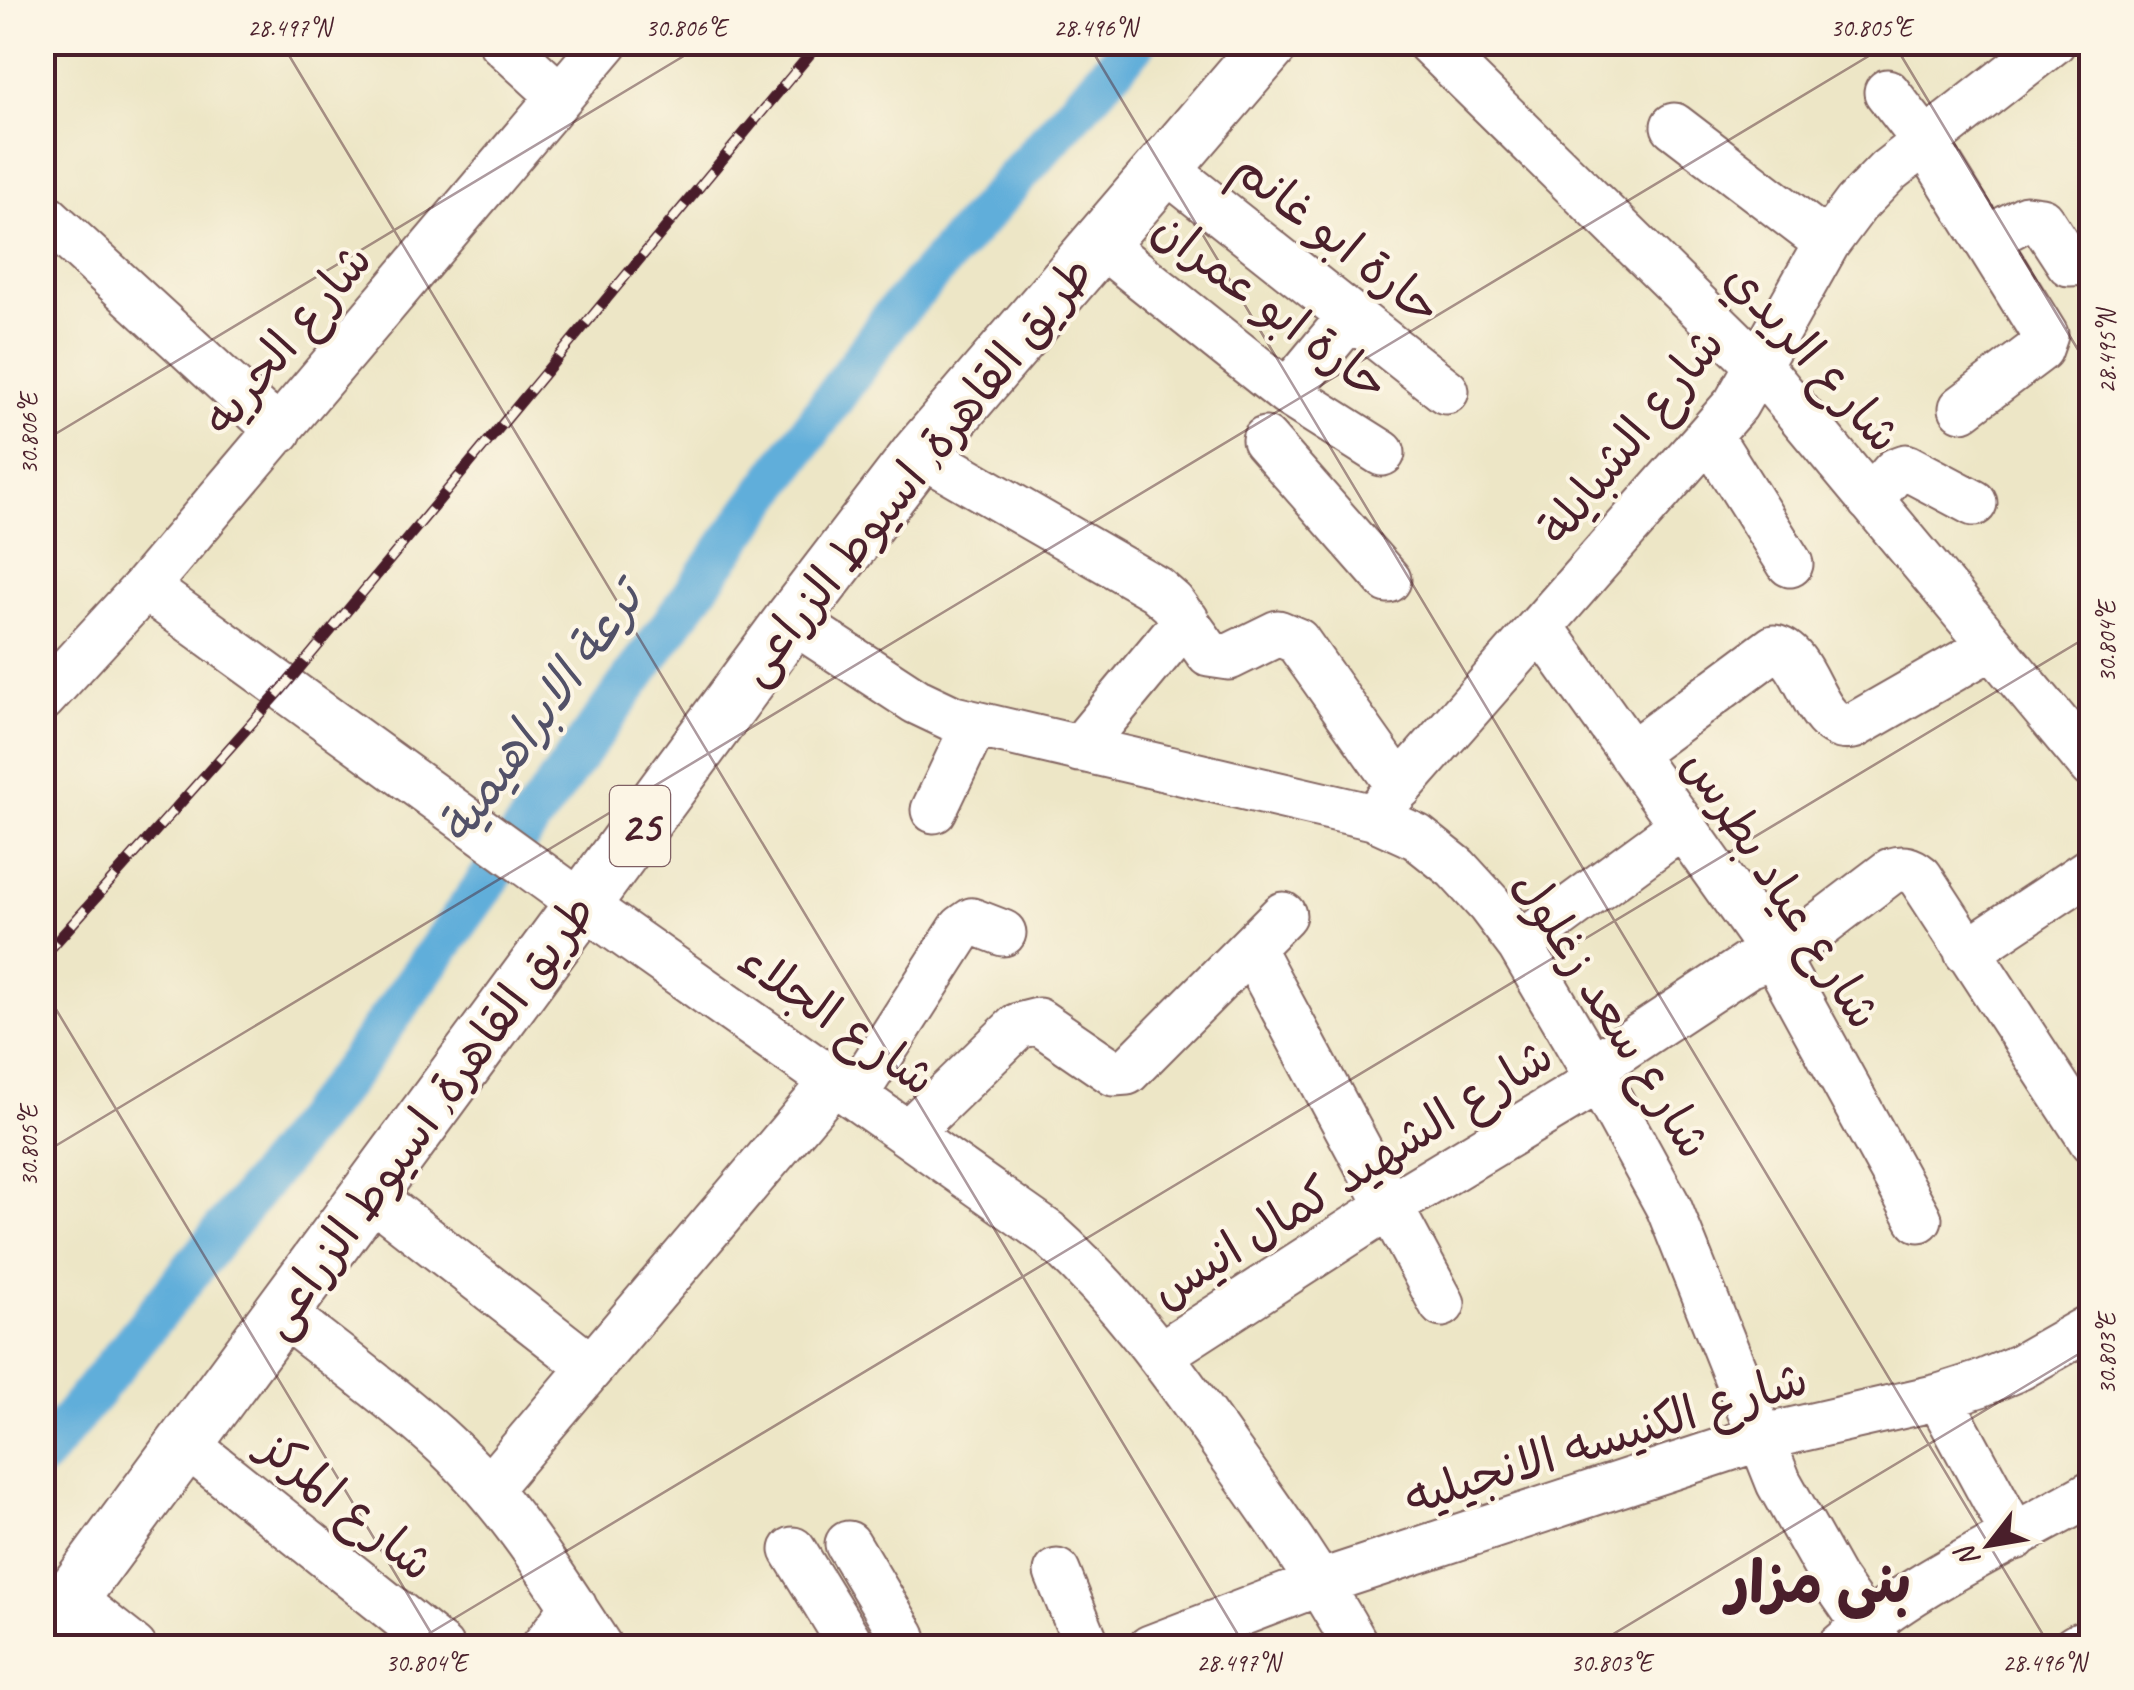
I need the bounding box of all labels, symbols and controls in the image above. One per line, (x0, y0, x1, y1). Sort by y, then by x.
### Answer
text: 28.497°N (247, 12, 335, 44)
text: 30.806°E (645, 12, 730, 44)
text: 28.496°N (1053, 12, 1141, 44)
text: 30.805°E (1830, 12, 1915, 44)
street label: حارة ابو غانم (1216, 138, 1453, 344)
street label: حارة ابو عمران (1141, 198, 1401, 414)
street label: شارع الحريه (189, 231, 387, 449)
street label: طريق القاهرة, اسيوط الزراعى (724, 243, 1107, 697)
street label: شارع الريدي (1709, 249, 1914, 467)
text: 28.495°N (2091, 306, 2123, 394)
street label: شارع الشبايلة (1525, 315, 1739, 559)
text: 30.806°E (13, 390, 45, 475)
water label: ترعة الابراهيمية (424, 563, 661, 856)
text: 30.804°E (2091, 598, 2123, 683)
street label: شارع عياد بطرس (1667, 738, 1895, 1042)
road number: 25 (610, 786, 670, 866)
street label: شارع سعد زغلول (1497, 859, 1725, 1171)
street label: طريق القاهرة, اسيوط الزراعى (246, 882, 609, 1350)
street label: شارع الجلاء (725, 929, 947, 1111)
street label: شارع الشهيد كمال انيس (1140, 1025, 1566, 1324)
text: 30.805°E (13, 1102, 45, 1187)
text: 30.803°E (2091, 1310, 2123, 1395)
street label: شارع الكنيسه الانجيليه (1397, 1348, 1816, 1531)
street label: شارع المركز (242, 1414, 447, 1596)
north arrow (1939, 1495, 2039, 1595)
text: N (1946, 1537, 1987, 1574)
district label: بنى مزار (1722, 1546, 1911, 1619)
text: 30.804°E (385, 1647, 470, 1679)
text: 28.497°N (1196, 1647, 1284, 1679)
text: 30.803°E (1570, 1647, 1655, 1679)
text: 28.496°N (2002, 1647, 2090, 1679)

